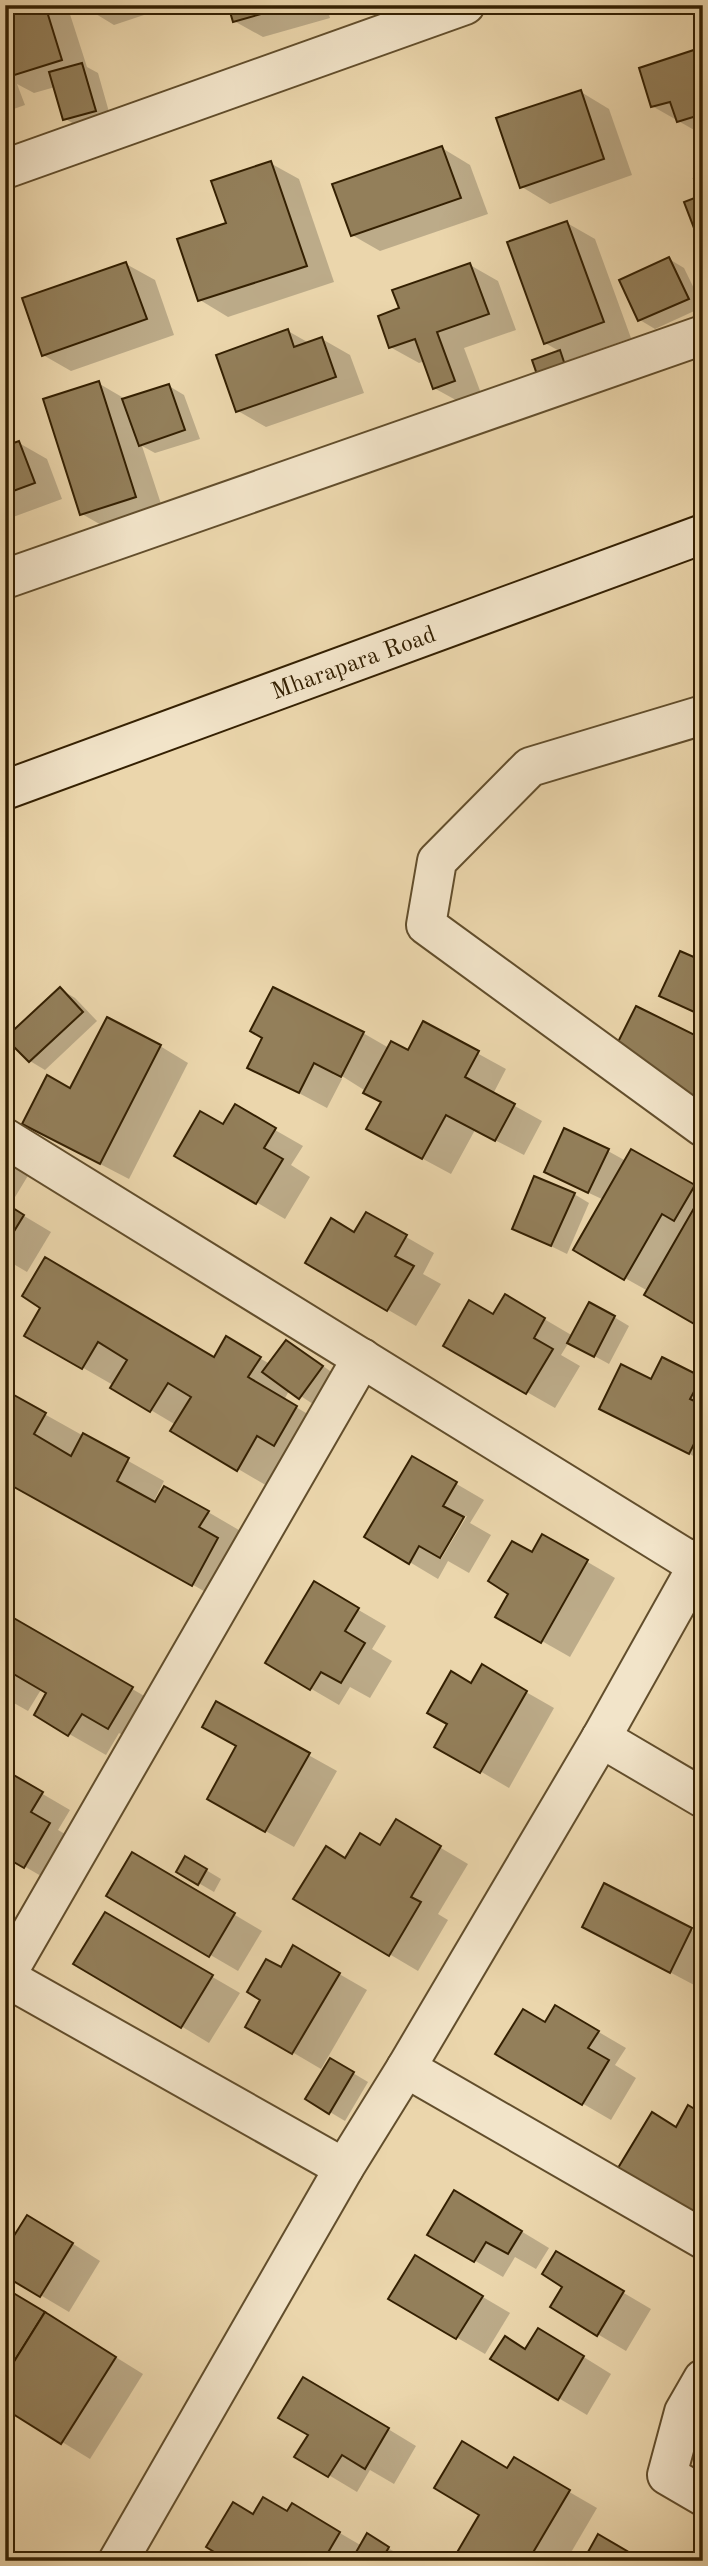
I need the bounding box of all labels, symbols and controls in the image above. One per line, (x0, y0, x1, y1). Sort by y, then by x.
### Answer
street label: Mharapara Road (269, 623, 439, 705)

